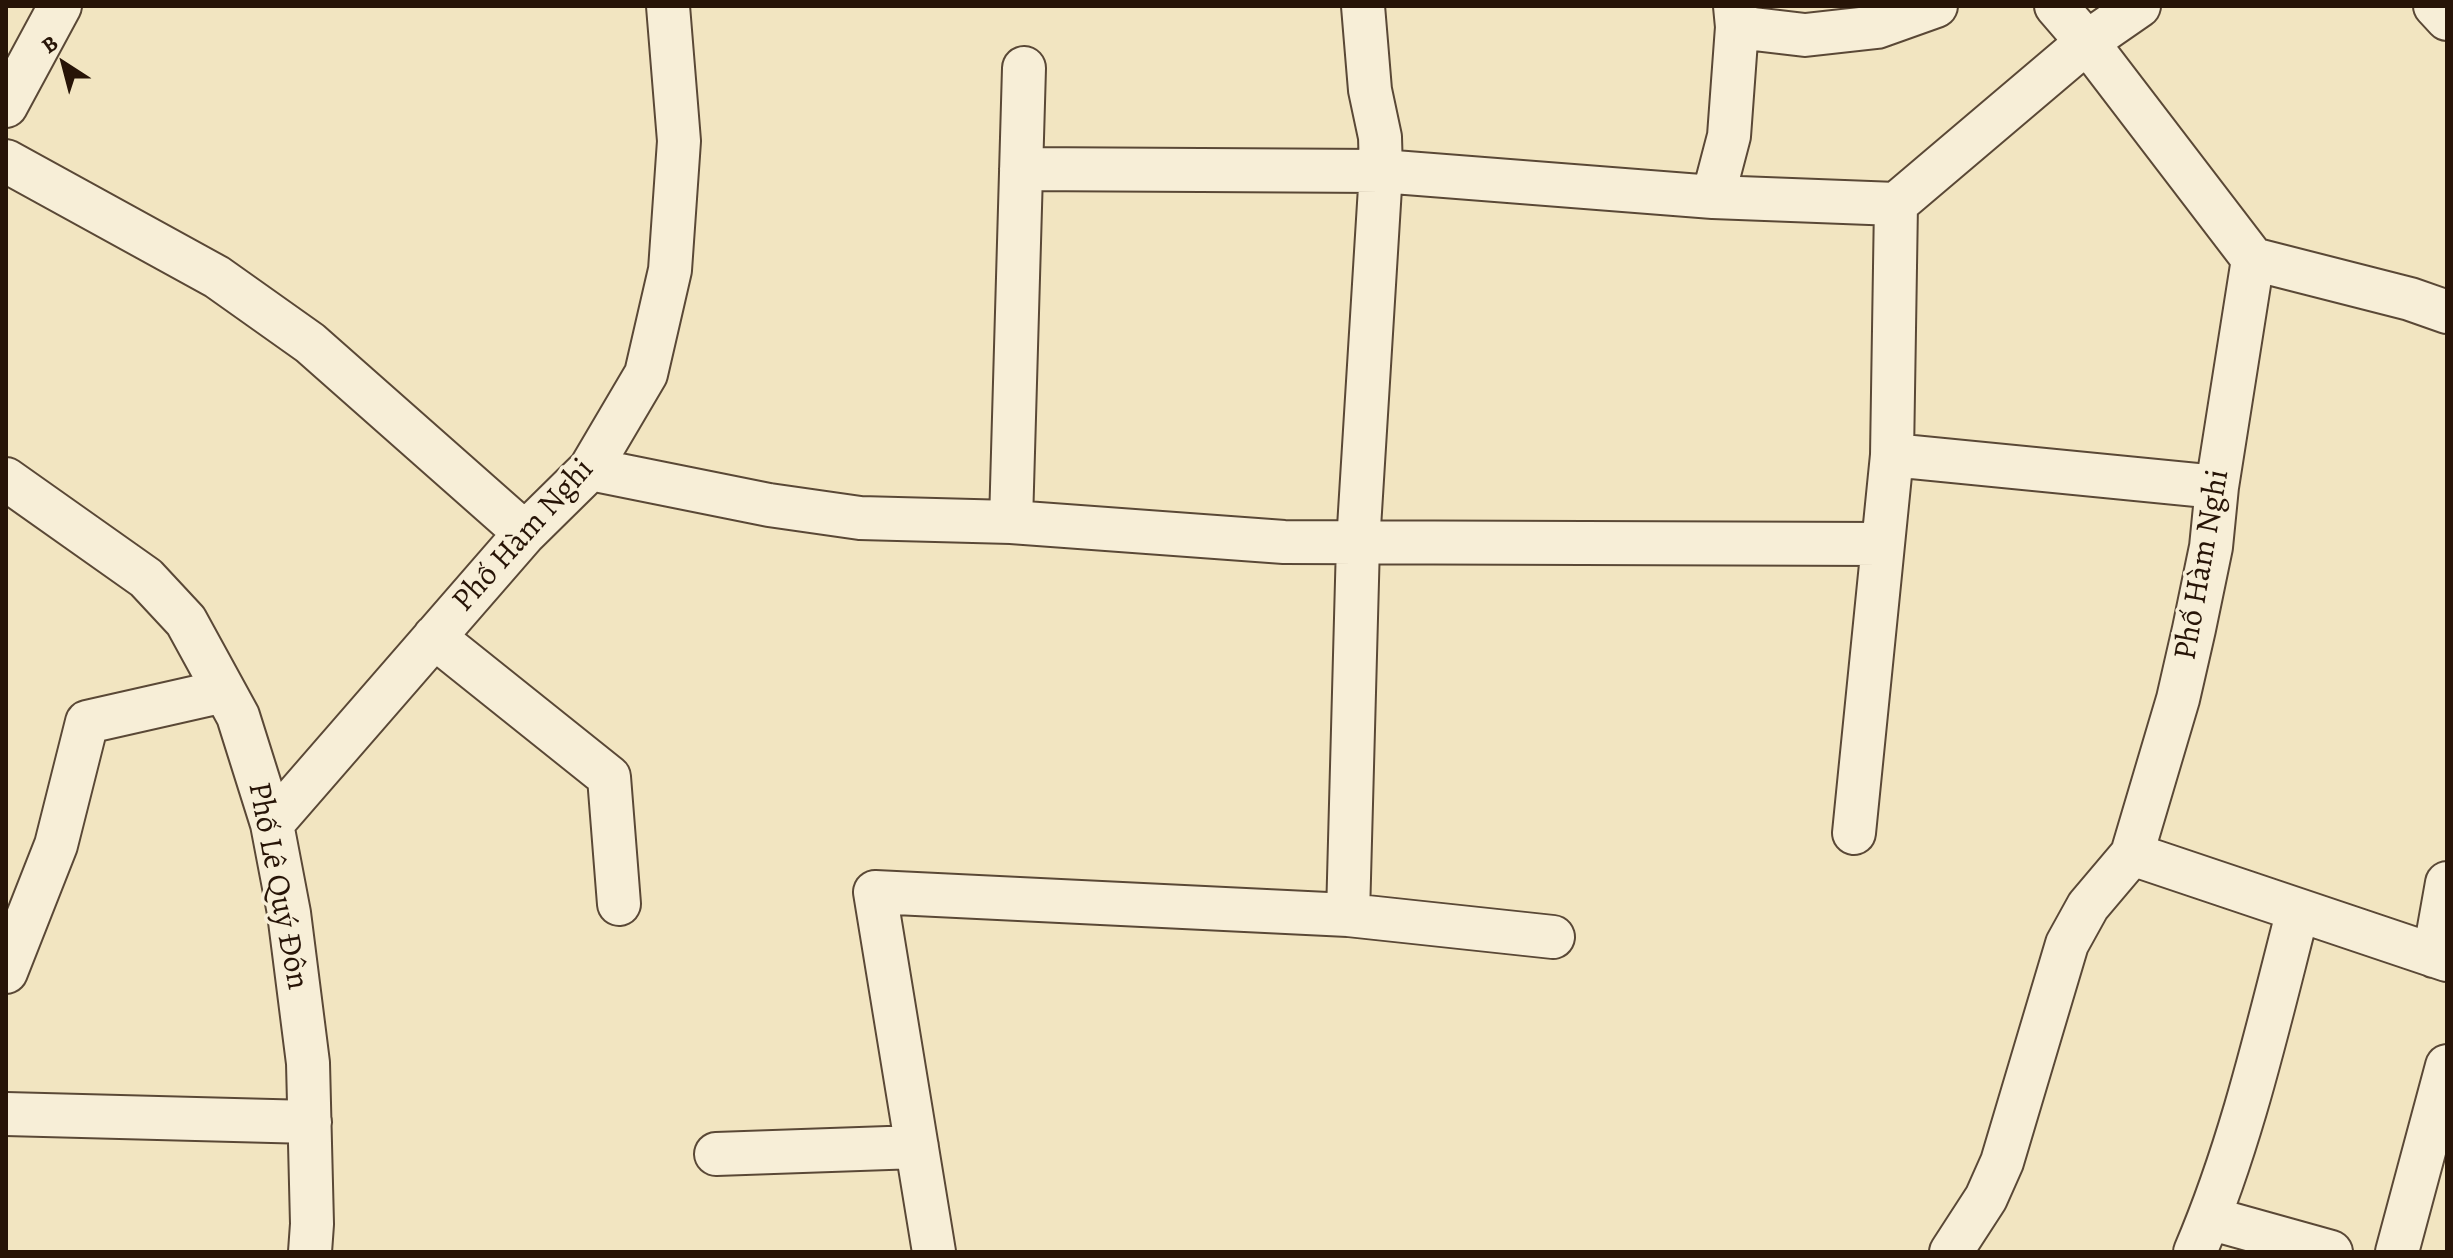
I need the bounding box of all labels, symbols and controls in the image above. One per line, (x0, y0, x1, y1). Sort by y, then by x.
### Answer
north arrow (24, 24, 104, 104)
text: B (35, 28, 64, 61)
street label: Phố Hàm Nghi (445, 451, 603, 621)
street label: Phố Hàm Nghi (2167, 467, 2239, 663)
street label: Phố Lê Quý Đôn (238, 779, 316, 993)

